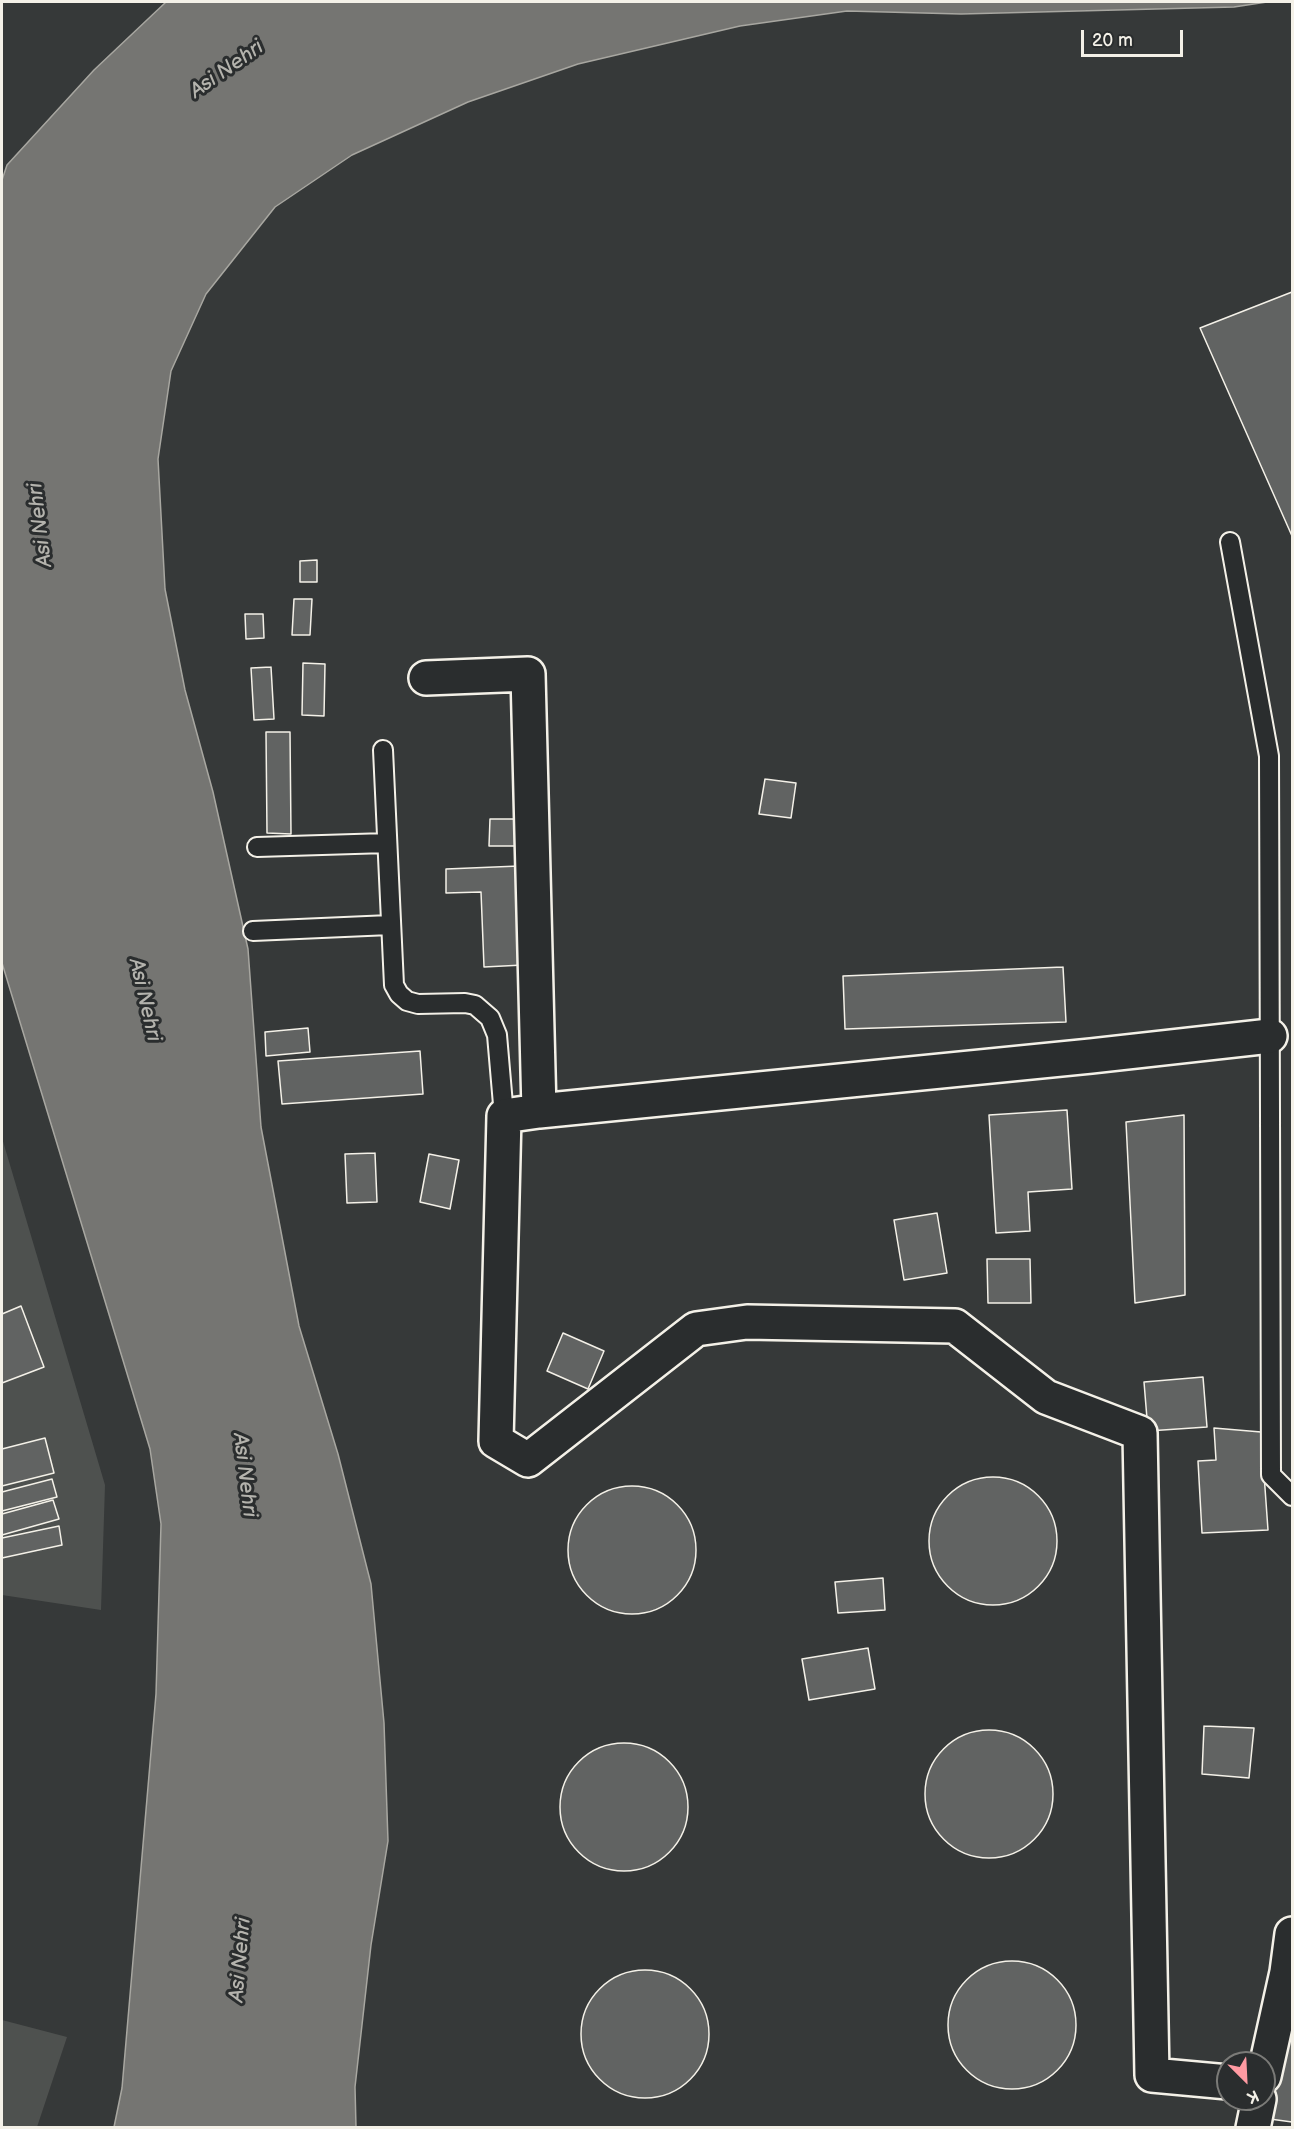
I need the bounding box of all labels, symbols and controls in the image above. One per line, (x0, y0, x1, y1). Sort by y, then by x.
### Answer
scale bar (1084, 18, 1186, 56)
text: 20 m (1092, 30, 1133, 51)
water label: Asi Nehri (185, 35, 269, 105)
water label: Asi Nehri (23, 482, 59, 568)
water label: Asi Nehri (122, 956, 166, 1044)
water label: Asi Nehri (226, 1432, 262, 1518)
water label: Asi Nehri (225, 1917, 257, 2003)
north arrow (1216, 2051, 1276, 2111)
text: K (1244, 2085, 1262, 2107)

